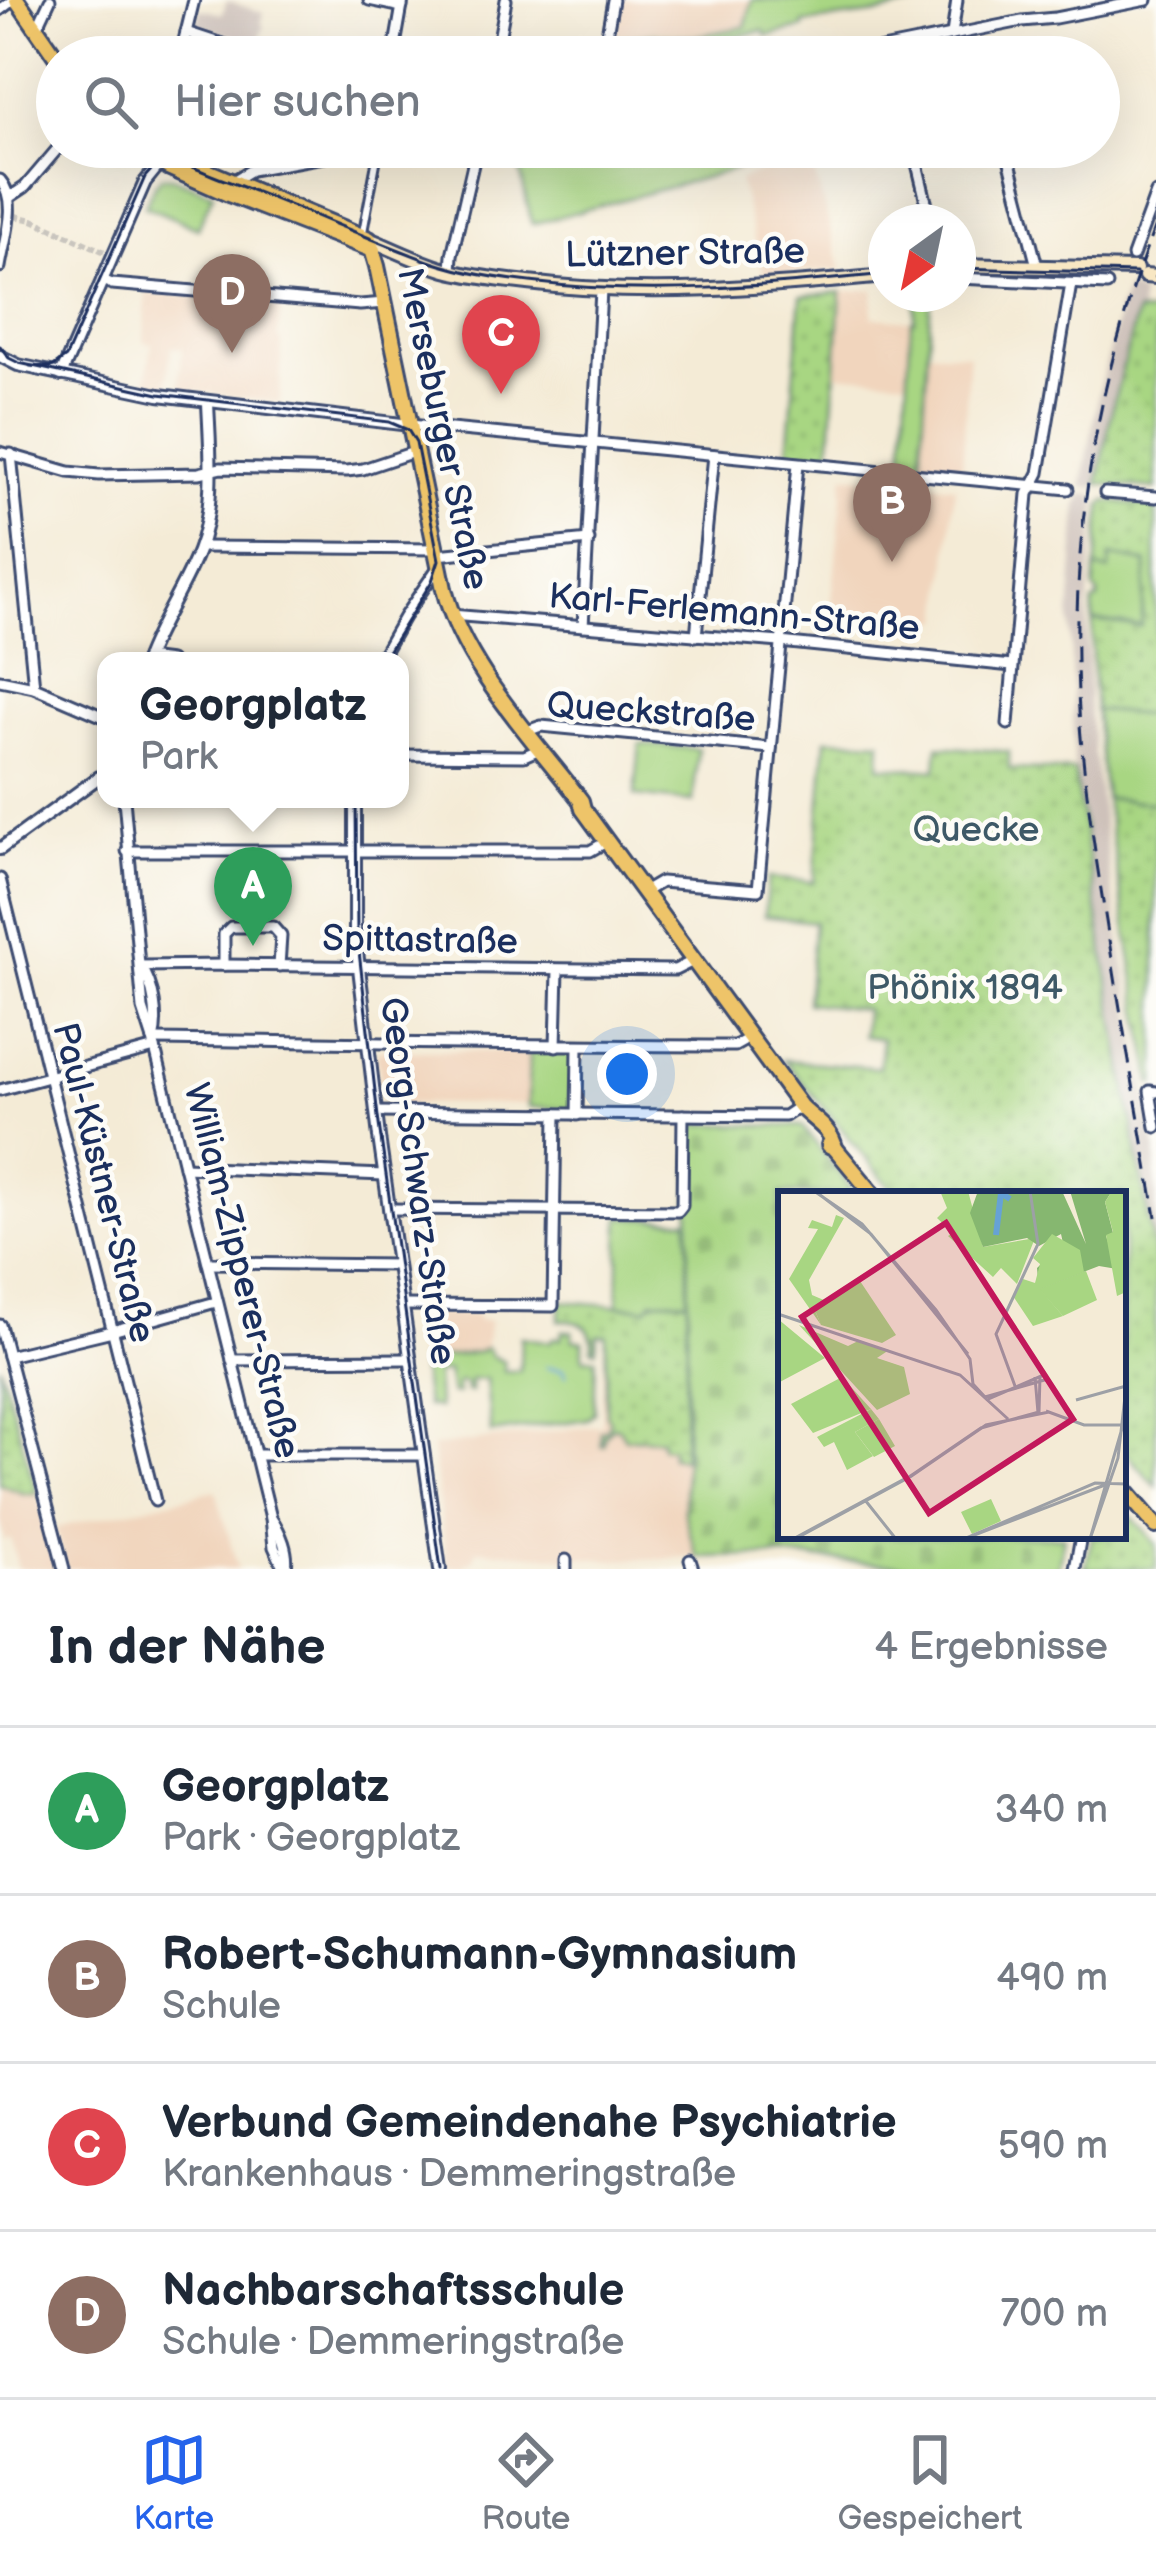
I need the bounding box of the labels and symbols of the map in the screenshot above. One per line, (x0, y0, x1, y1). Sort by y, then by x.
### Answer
north arrow (868, 204, 976, 312)
street label: Lützner Straße (565, 230, 805, 278)
pin: D (193, 254, 271, 353)
street label: Merseburger Straße (387, 264, 497, 594)
pin: C (462, 295, 540, 394)
pin: B (853, 463, 931, 562)
street label: Karl-Ferlemann-Straße (547, 575, 921, 651)
street label: Queckstraße (545, 684, 757, 742)
park label: Quecke (913, 809, 1039, 852)
pin: A (214, 847, 292, 946)
street label: Spittastraße (322, 918, 518, 964)
park label: Phönix 1894 (867, 967, 1063, 1010)
street label: Georg-Schwarz-Straße (370, 994, 464, 1368)
street label: Paul-Küstner-Straße (42, 1019, 164, 1347)
your location (597, 1044, 657, 1104)
street label: William-Zipperer-Straße (174, 1079, 308, 1463)
inset map (778, 1191, 1126, 1539)

